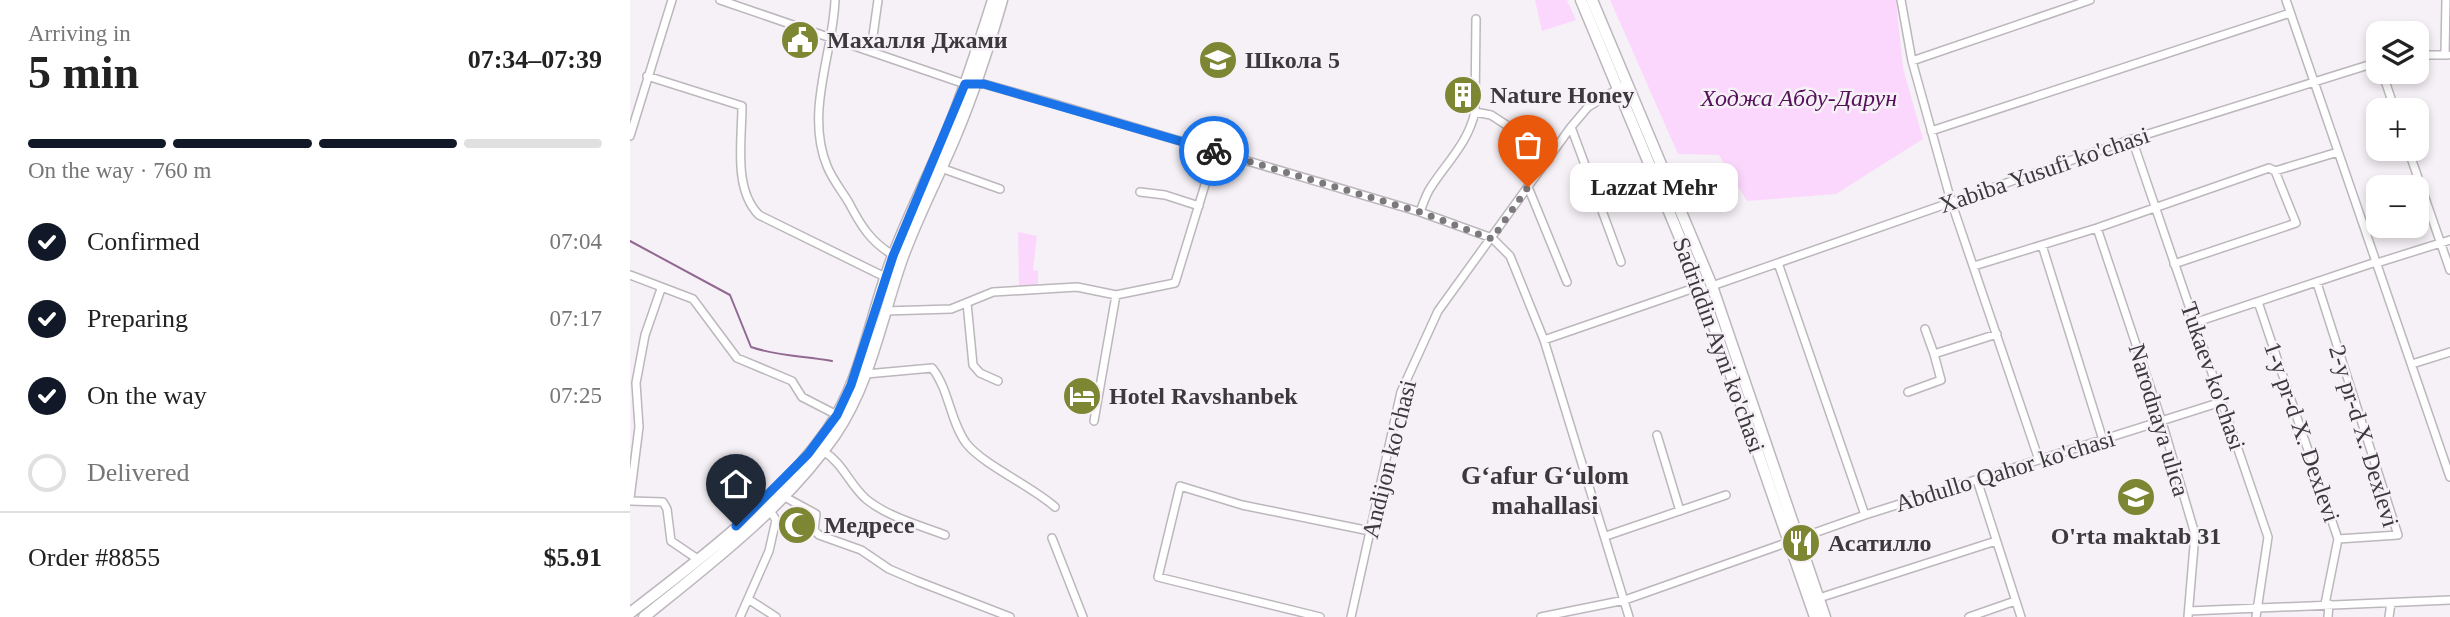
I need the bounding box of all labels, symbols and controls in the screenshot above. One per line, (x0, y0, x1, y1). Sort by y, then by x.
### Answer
public building icon: Махалля Джами (779, 19, 821, 61)
text: Arriving in (28, 21, 131, 46)
map controls (2366, 21, 2429, 238)
button: layers (2366, 21, 2429, 84)
place label: Махалля Джами (827, 27, 1008, 53)
school or university icon: Школа 5 (1197, 39, 1239, 81)
text: 07:34–07:39 (468, 45, 602, 74)
text: 5 min (28, 47, 139, 98)
place label: Школа 5 (1245, 47, 1340, 73)
building icon: Nature Honey (1442, 74, 1484, 116)
place label: Nature Honey (1490, 82, 1634, 108)
park label: Ходжа Абду-Дарун (1700, 85, 1897, 111)
button: + (2366, 98, 2429, 161)
pin (1498, 115, 1558, 187)
courier (1179, 116, 1249, 186)
street label: Xabiba Yusufi ko'chasi (1935, 122, 2153, 218)
icon: bag (1509, 126, 1547, 164)
icon: bike (1195, 132, 1233, 170)
text: On the way · 760 m (28, 158, 211, 183)
callout: Lazzat Mehr (1570, 162, 1738, 212)
text: Lazzat Mehr (1590, 175, 1718, 200)
button: − (2366, 175, 2429, 238)
icon: check (28, 223, 66, 261)
text: Confirmed (87, 227, 200, 256)
text: 07:04 (550, 229, 602, 254)
street label: Sadriddin Ayni ko'chasi (1668, 234, 1770, 457)
street label: Tukaev ko'chasi (2176, 299, 2251, 454)
icon: check (28, 300, 66, 338)
text: Preparing (87, 304, 188, 333)
text: 07:17 (550, 306, 602, 331)
street label: 1-y pr-d X. Dexlevi (2259, 339, 2345, 526)
street label: Narodnaya ulica (2123, 341, 2195, 500)
street label: 2-y pr-d X. Dexlevi (2324, 342, 2404, 530)
hotel icon: Hotel Ravshanbek (1061, 375, 1103, 417)
icon: check (28, 377, 66, 415)
street label: Andijon ko'chasi (1357, 377, 1421, 541)
text: On the way (87, 381, 207, 410)
text: 07:25 (550, 383, 602, 408)
place label: Hotel Ravshanbek (1109, 383, 1298, 409)
street label: Abdullo Qahor ko'chasi (1892, 425, 2118, 517)
pin (706, 454, 766, 526)
text: Delivered (87, 458, 190, 487)
district label: Gʻafur Gʻulom mahallasi (1461, 461, 1629, 520)
icon: home (717, 465, 755, 503)
school or university icon: O'rta maktab 31 (2115, 476, 2157, 518)
mosque icon: Медресе (776, 504, 818, 546)
place label: Медресе (824, 512, 915, 538)
restaurant icon: Асатилло (1780, 522, 1822, 564)
place label: O'rta maktab 31 (2051, 523, 2221, 549)
place label: Асатилло (1828, 530, 1932, 556)
text: Order #8855 (28, 543, 160, 572)
text: $5.91 (544, 543, 602, 572)

